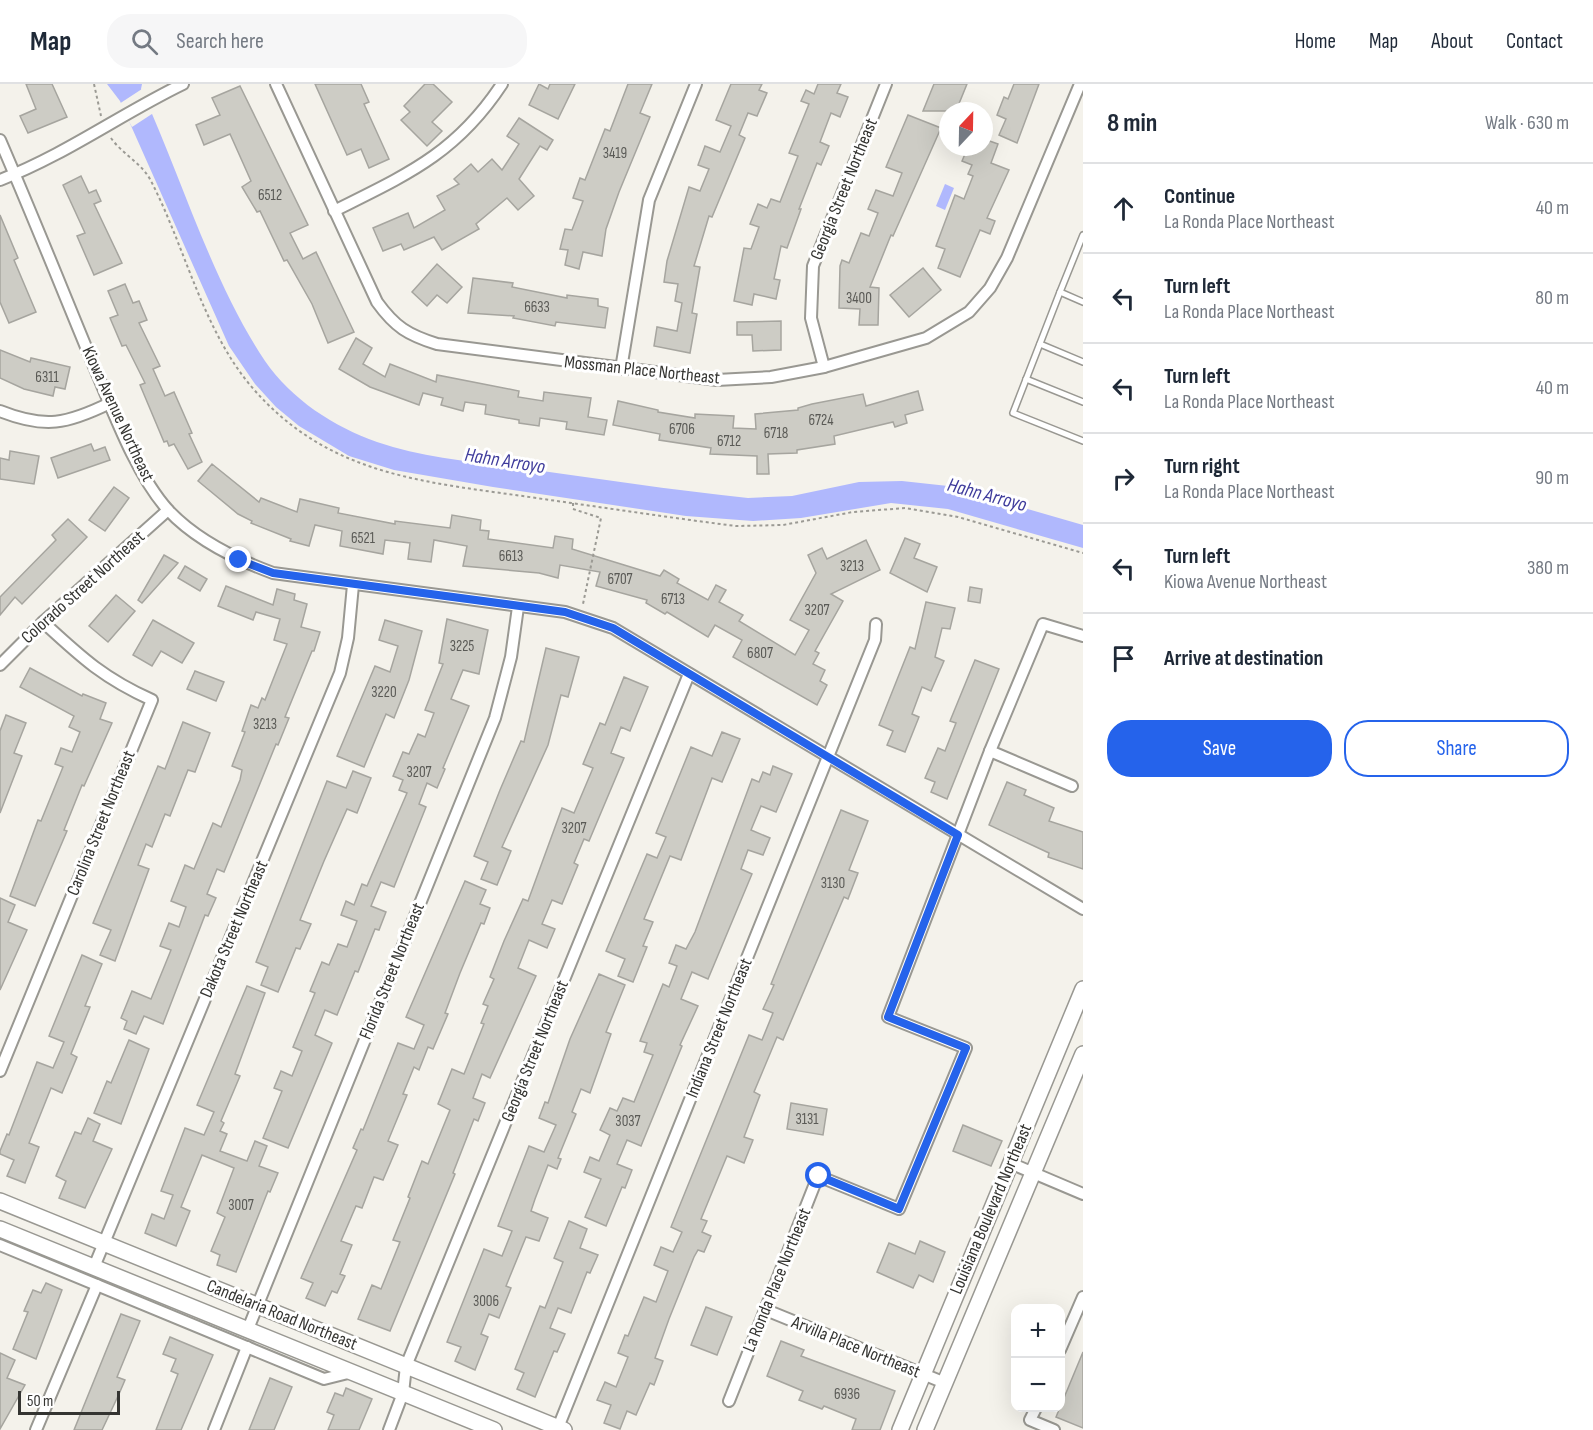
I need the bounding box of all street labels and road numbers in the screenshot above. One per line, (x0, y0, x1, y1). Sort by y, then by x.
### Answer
street label: Georgia Street Northeast (806, 115, 882, 263)
street label: Kiowa Avenue Northeast (77, 343, 159, 485)
street label: Mossman Place Northeast (563, 351, 721, 389)
street label: Colorado Street Northeast (17, 526, 149, 648)
street label: Carolina Street Northeast (62, 747, 140, 899)
street label: Dakota Street Northeast (196, 857, 273, 1001)
street label: Florida Street Northeast (355, 899, 429, 1042)
street label: Indiana Street Northeast (681, 955, 757, 1101)
street label: Georgia Street Northeast (497, 977, 573, 1125)
street label: Louisiana Boulevard Northeast (946, 1120, 1037, 1297)
street label: La Ronda Place Northeast (739, 1204, 816, 1355)
street label: Candelaria Road Northeast (204, 1275, 361, 1355)
street label: Arvilla Place Northeast (788, 1311, 924, 1383)

